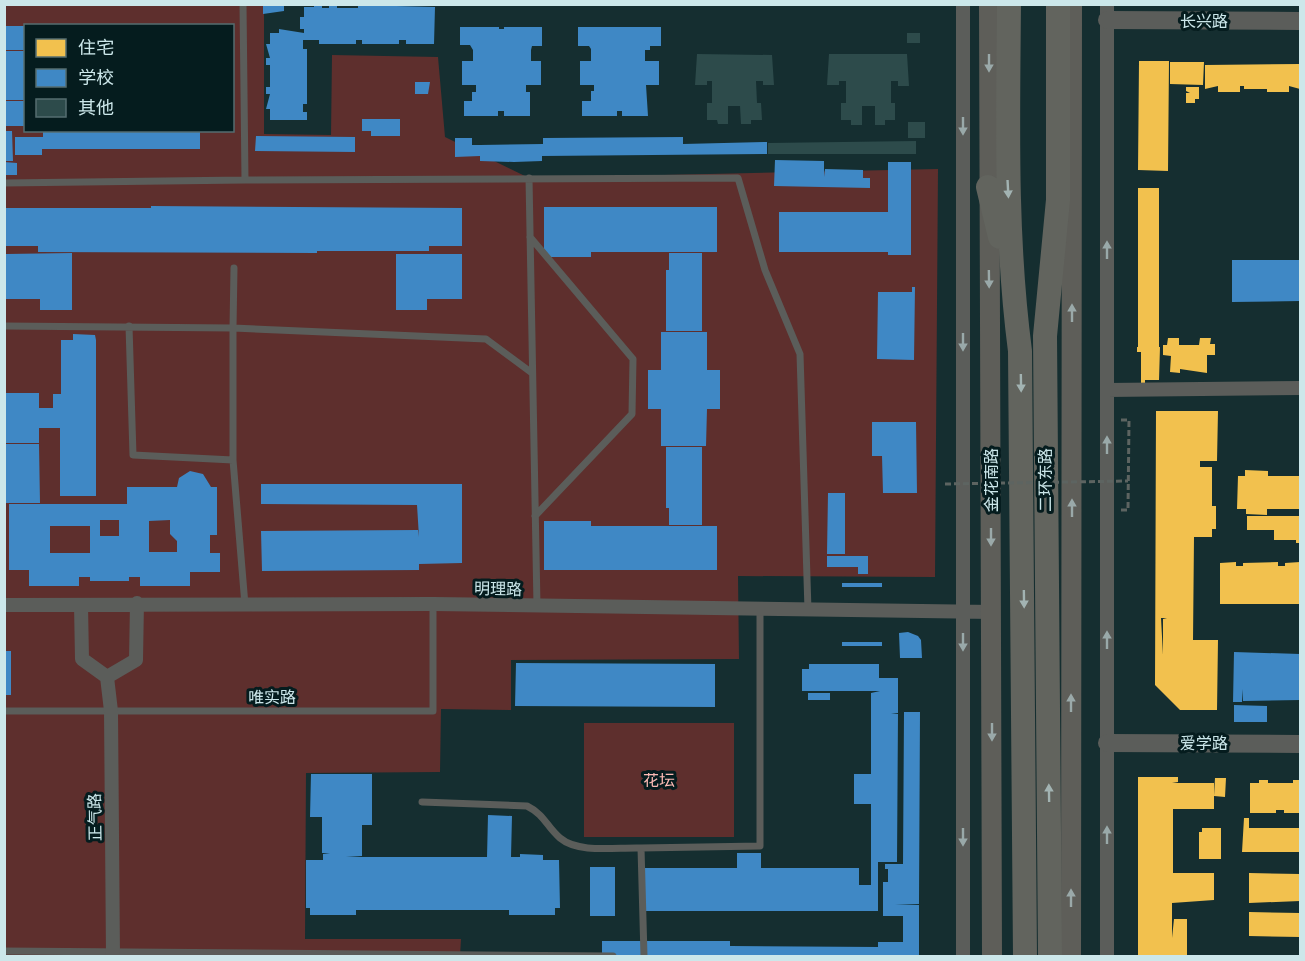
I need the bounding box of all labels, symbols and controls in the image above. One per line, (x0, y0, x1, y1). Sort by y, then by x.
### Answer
street label: 长兴路 (1180, 12, 1228, 31)
legend (24, 24, 234, 132)
text: 住宅 (78, 37, 114, 58)
one-way arrow (984, 53, 993, 72)
text: 学校 (78, 67, 114, 88)
text: 其他 (78, 97, 114, 118)
one-way arrow (958, 116, 968, 135)
one-way arrow (1004, 179, 1013, 198)
one-way arrow (1102, 241, 1112, 260)
one-way arrow (985, 269, 994, 288)
one-way arrow (1067, 304, 1077, 323)
one-way arrow (958, 332, 968, 351)
one-way arrow (1016, 374, 1026, 393)
one-way arrow (1102, 436, 1112, 455)
street label: 金花南路 (982, 448, 1001, 512)
street label: 二环东路 (1036, 448, 1055, 512)
one-way arrow (1067, 499, 1077, 518)
one-way arrow (986, 527, 996, 546)
street label: 明理路 (474, 579, 522, 599)
one-way arrow (1019, 590, 1029, 609)
one-way arrow (1102, 631, 1112, 650)
one-way arrow (958, 632, 968, 651)
street label: 唯实路 (248, 688, 296, 707)
one-way arrow (1066, 694, 1076, 713)
one-way arrow (987, 722, 997, 741)
street label: 爱学路 (1180, 734, 1228, 753)
park label: 花坛 (643, 771, 675, 790)
one-way arrow (1044, 784, 1053, 803)
street label: 正气路 (85, 793, 105, 841)
one-way arrow (1102, 826, 1112, 845)
one-way arrow (958, 827, 968, 846)
one-way arrow (1066, 889, 1076, 908)

